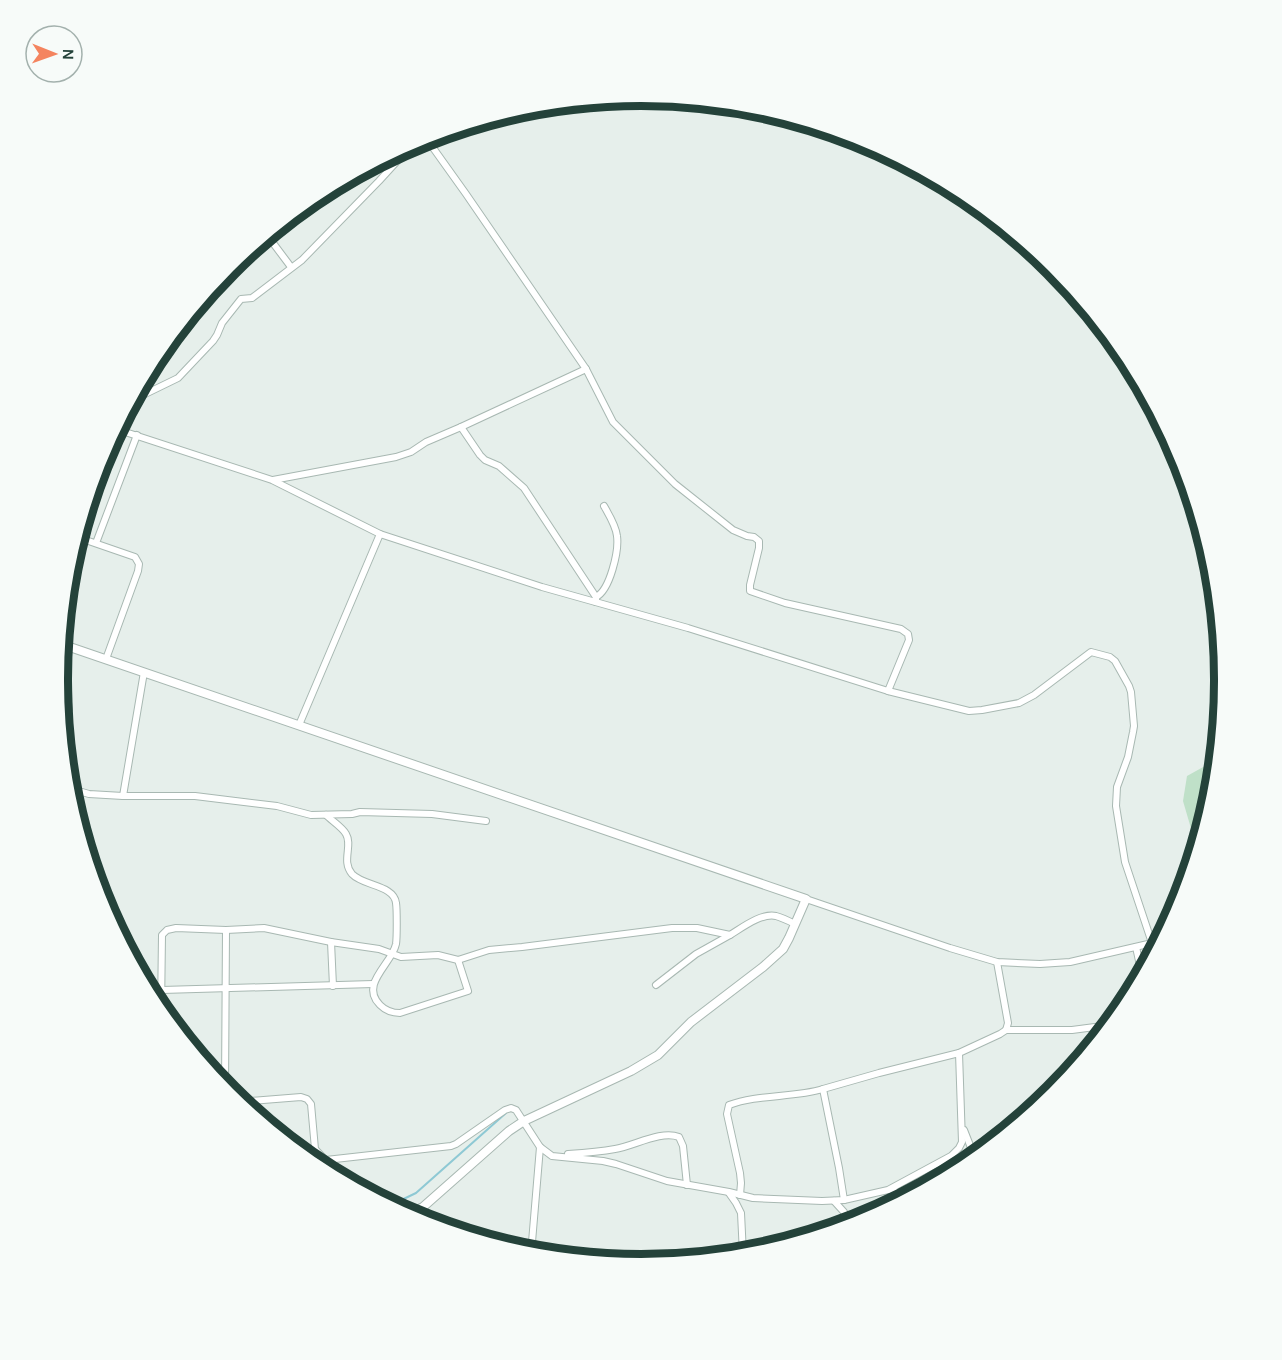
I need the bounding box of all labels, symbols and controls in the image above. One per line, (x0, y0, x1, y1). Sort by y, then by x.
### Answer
north arrow (24, 24, 84, 84)
text: N (59, 48, 78, 60)

